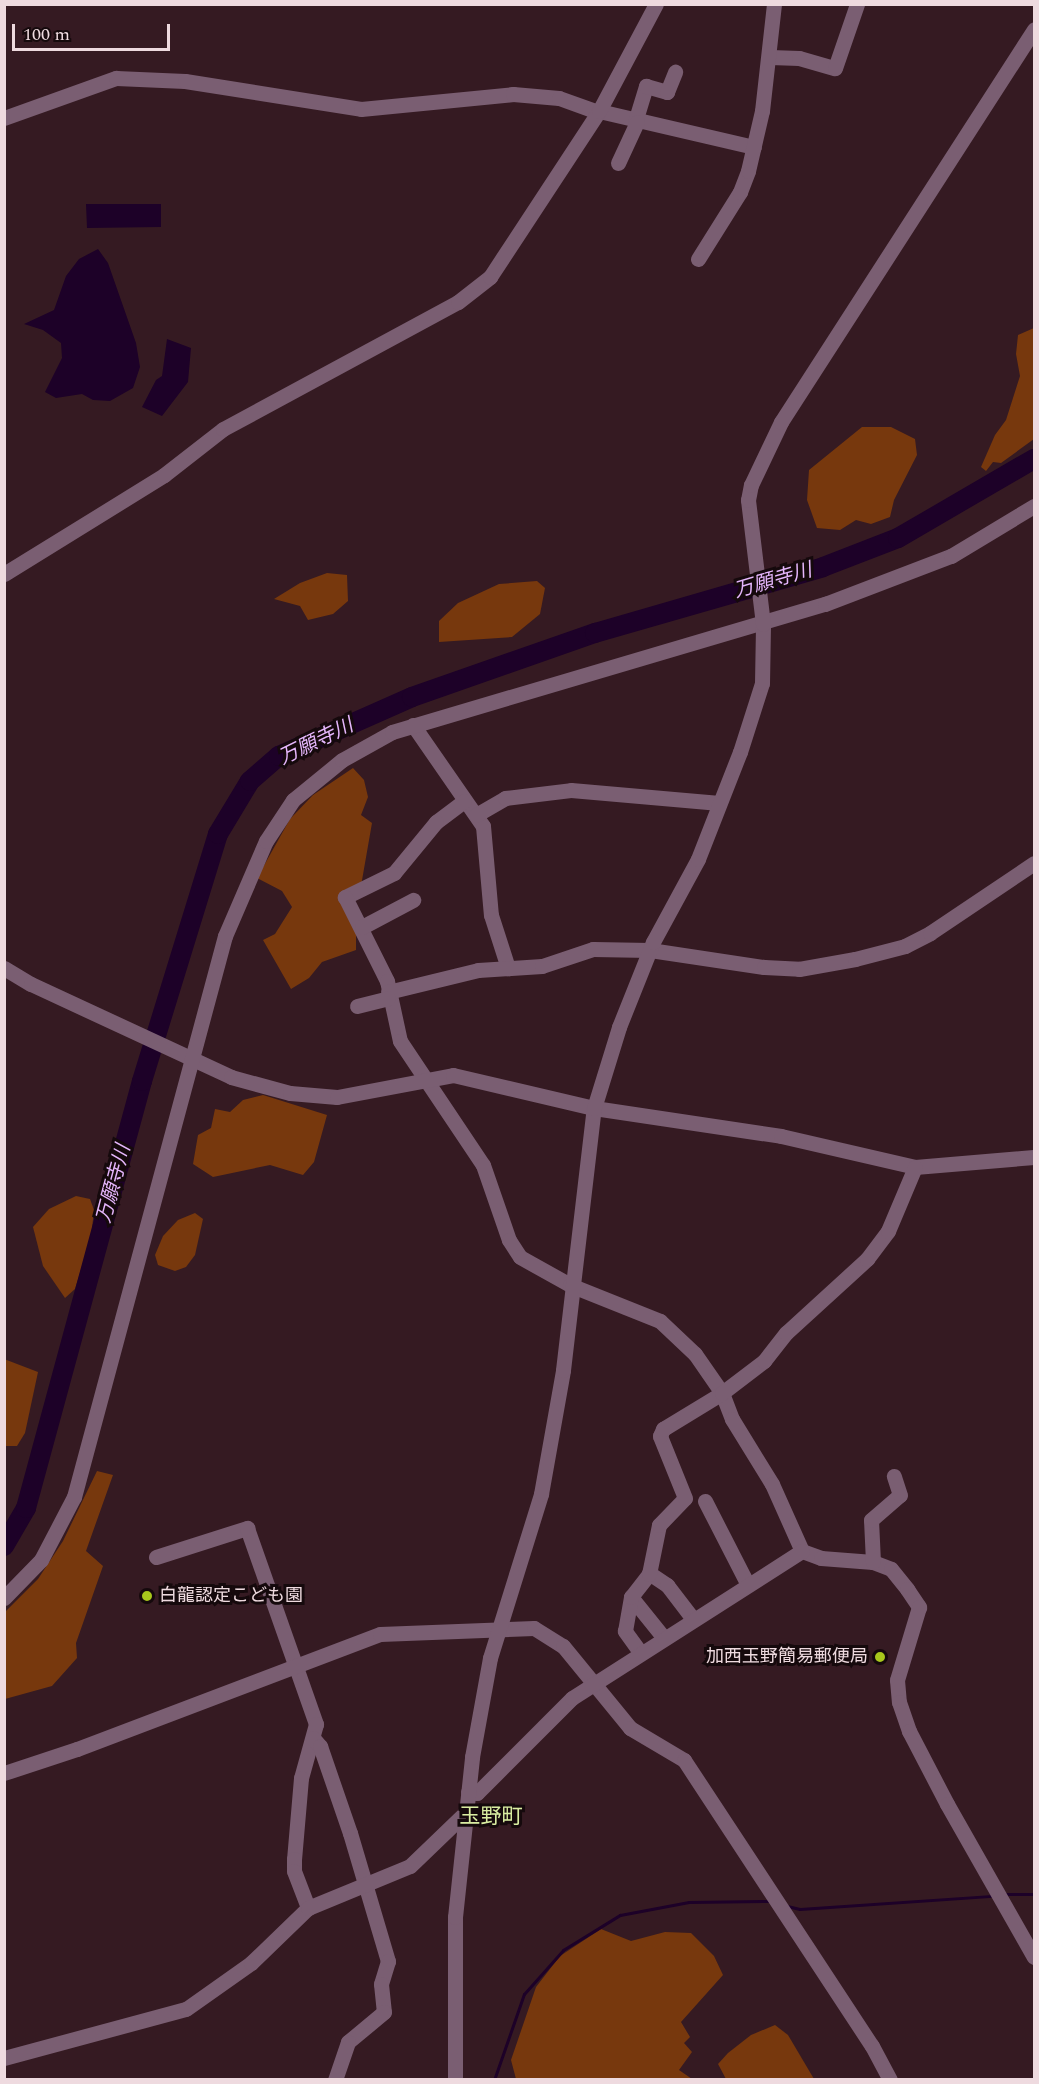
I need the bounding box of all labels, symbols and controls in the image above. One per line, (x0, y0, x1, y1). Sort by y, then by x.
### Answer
scale bar (15, 12, 172, 50)
text: 100 m (23, 21, 70, 48)
water label: 万願寺川 (731, 558, 815, 604)
water label: 万願寺川 (275, 714, 357, 770)
water label: 万願寺川 (92, 1142, 136, 1226)
place label: 白龍認定こども園 (159, 1585, 303, 1607)
marker: 白龍認定こども園 (140, 1589, 154, 1603)
place label: 加西玉野簡易郵便局 (706, 1646, 868, 1668)
marker: 加西玉野簡易郵便局 (873, 1650, 887, 1664)
district label: 玉野町 (460, 1804, 522, 1830)

